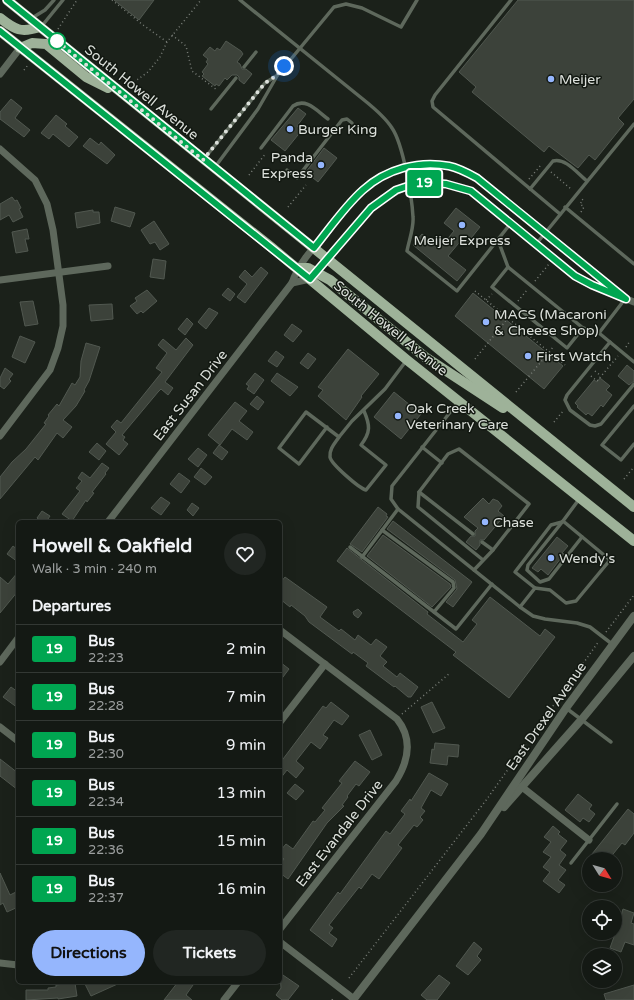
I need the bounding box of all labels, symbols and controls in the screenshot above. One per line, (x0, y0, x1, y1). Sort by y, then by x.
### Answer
unlabelled marker (48, 32, 66, 50)
street label: South Howell Avenue (81, 41, 202, 144)
your location (274, 56, 294, 76)
place label: Meijer (559, 71, 601, 88)
marker: Meijer (546, 74, 556, 84)
place label: Burger King (298, 121, 377, 138)
marker: Burger King (285, 124, 295, 134)
place label: Panda Express (261, 149, 313, 182)
marker: Panda Express (316, 160, 326, 170)
line badge: 19 (406, 170, 442, 196)
text: 19 (415, 174, 433, 191)
marker: Meijer Express (457, 220, 467, 230)
place label: Meijer Express (413, 232, 511, 249)
street label: South Howell Avenue (330, 277, 451, 380)
place label: MACS (Macaroni & Cheese Shop) (494, 306, 607, 339)
marker: MACS (Macaroni & Cheese Shop) (481, 317, 491, 327)
street label: East Susan Drive (150, 346, 231, 444)
place label: First Watch (536, 348, 611, 365)
marker: First Watch (523, 351, 533, 361)
place label: Oak Creek Veterinary Care (406, 400, 509, 433)
marker: Oak Creek Veterinary Care (393, 411, 403, 421)
place label: Chase (493, 514, 534, 531)
marker: Chase (480, 517, 490, 527)
button: heart (224, 533, 266, 575)
text: Howell & Oakfield (32, 535, 192, 557)
place label: Wendy's (559, 550, 615, 567)
marker: Wendy's (546, 553, 556, 563)
text: Walk · 3 min · 240 m (32, 561, 157, 577)
text: Departures (32, 597, 111, 615)
text: Bus (88, 632, 115, 650)
text: 19 (45, 640, 63, 657)
text: 2 min (226, 640, 266, 658)
text: 22:23 (88, 650, 124, 666)
street label: East Drexel Avenue (503, 659, 590, 774)
text: Bus (88, 680, 115, 698)
text: 19 (45, 688, 63, 705)
text: 7 min (226, 688, 266, 706)
text: 22:28 (88, 698, 124, 714)
text: Bus (88, 728, 115, 746)
text: 19 (45, 736, 63, 753)
text: 9 min (226, 736, 266, 754)
text: 22:30 (88, 746, 124, 762)
text: Bus (88, 776, 115, 794)
street label: East Evandale Drive (292, 776, 386, 890)
text: 19 (45, 784, 63, 801)
text: 13 min (217, 784, 266, 802)
text: 22:34 (88, 794, 124, 810)
text: Bus (88, 824, 115, 842)
text: 19 (45, 832, 63, 849)
text: 15 min (217, 832, 266, 850)
text: 22:36 (88, 842, 124, 858)
north arrow (582, 852, 622, 892)
map controls (582, 852, 622, 988)
text: Bus (88, 872, 115, 890)
text: 19 (45, 880, 63, 897)
text: 16 min (217, 880, 266, 898)
text: 22:37 (88, 890, 124, 906)
button: locate (582, 900, 622, 940)
button: Directions (32, 930, 145, 976)
button: Tickets (153, 930, 266, 976)
button: layers (582, 948, 622, 988)

